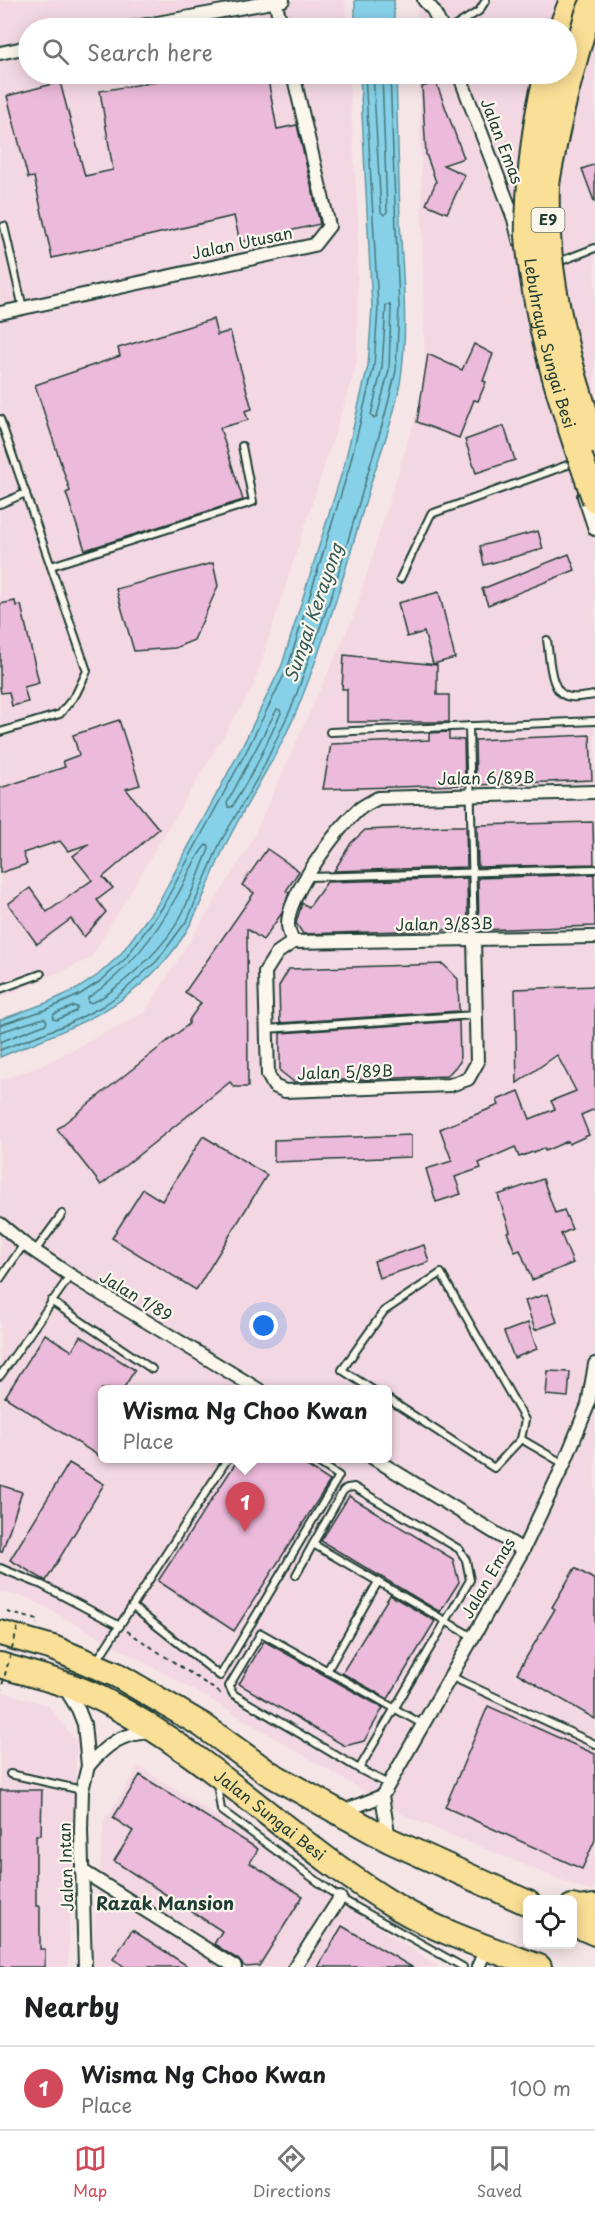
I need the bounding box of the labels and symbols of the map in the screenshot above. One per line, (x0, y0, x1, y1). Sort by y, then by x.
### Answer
street label: Jalan Emas (476, 94, 530, 187)
road number: E9 (532, 208, 564, 232)
street label: Jalan Utusan (189, 220, 294, 264)
street label: Lebuhraya Sungai Besi (519, 257, 583, 431)
water label: Sungai Kerayong (276, 539, 349, 686)
street label: Jalan 6/89B (437, 764, 535, 790)
street label: Jalan 3/83B (395, 910, 493, 936)
street label: Jalan 5/89B (297, 1057, 393, 1085)
street label: Jalan 1/89 (96, 1264, 177, 1326)
your location (249, 1311, 278, 1340)
pin: 1 (226, 1482, 264, 1532)
street label: Jalan Emas (454, 1533, 520, 1622)
street label: Jalan Sungai Besi (209, 1763, 331, 1866)
street label: Jalan Intan (51, 1822, 79, 1912)
district label: Razak Mansion (96, 1889, 234, 1916)

